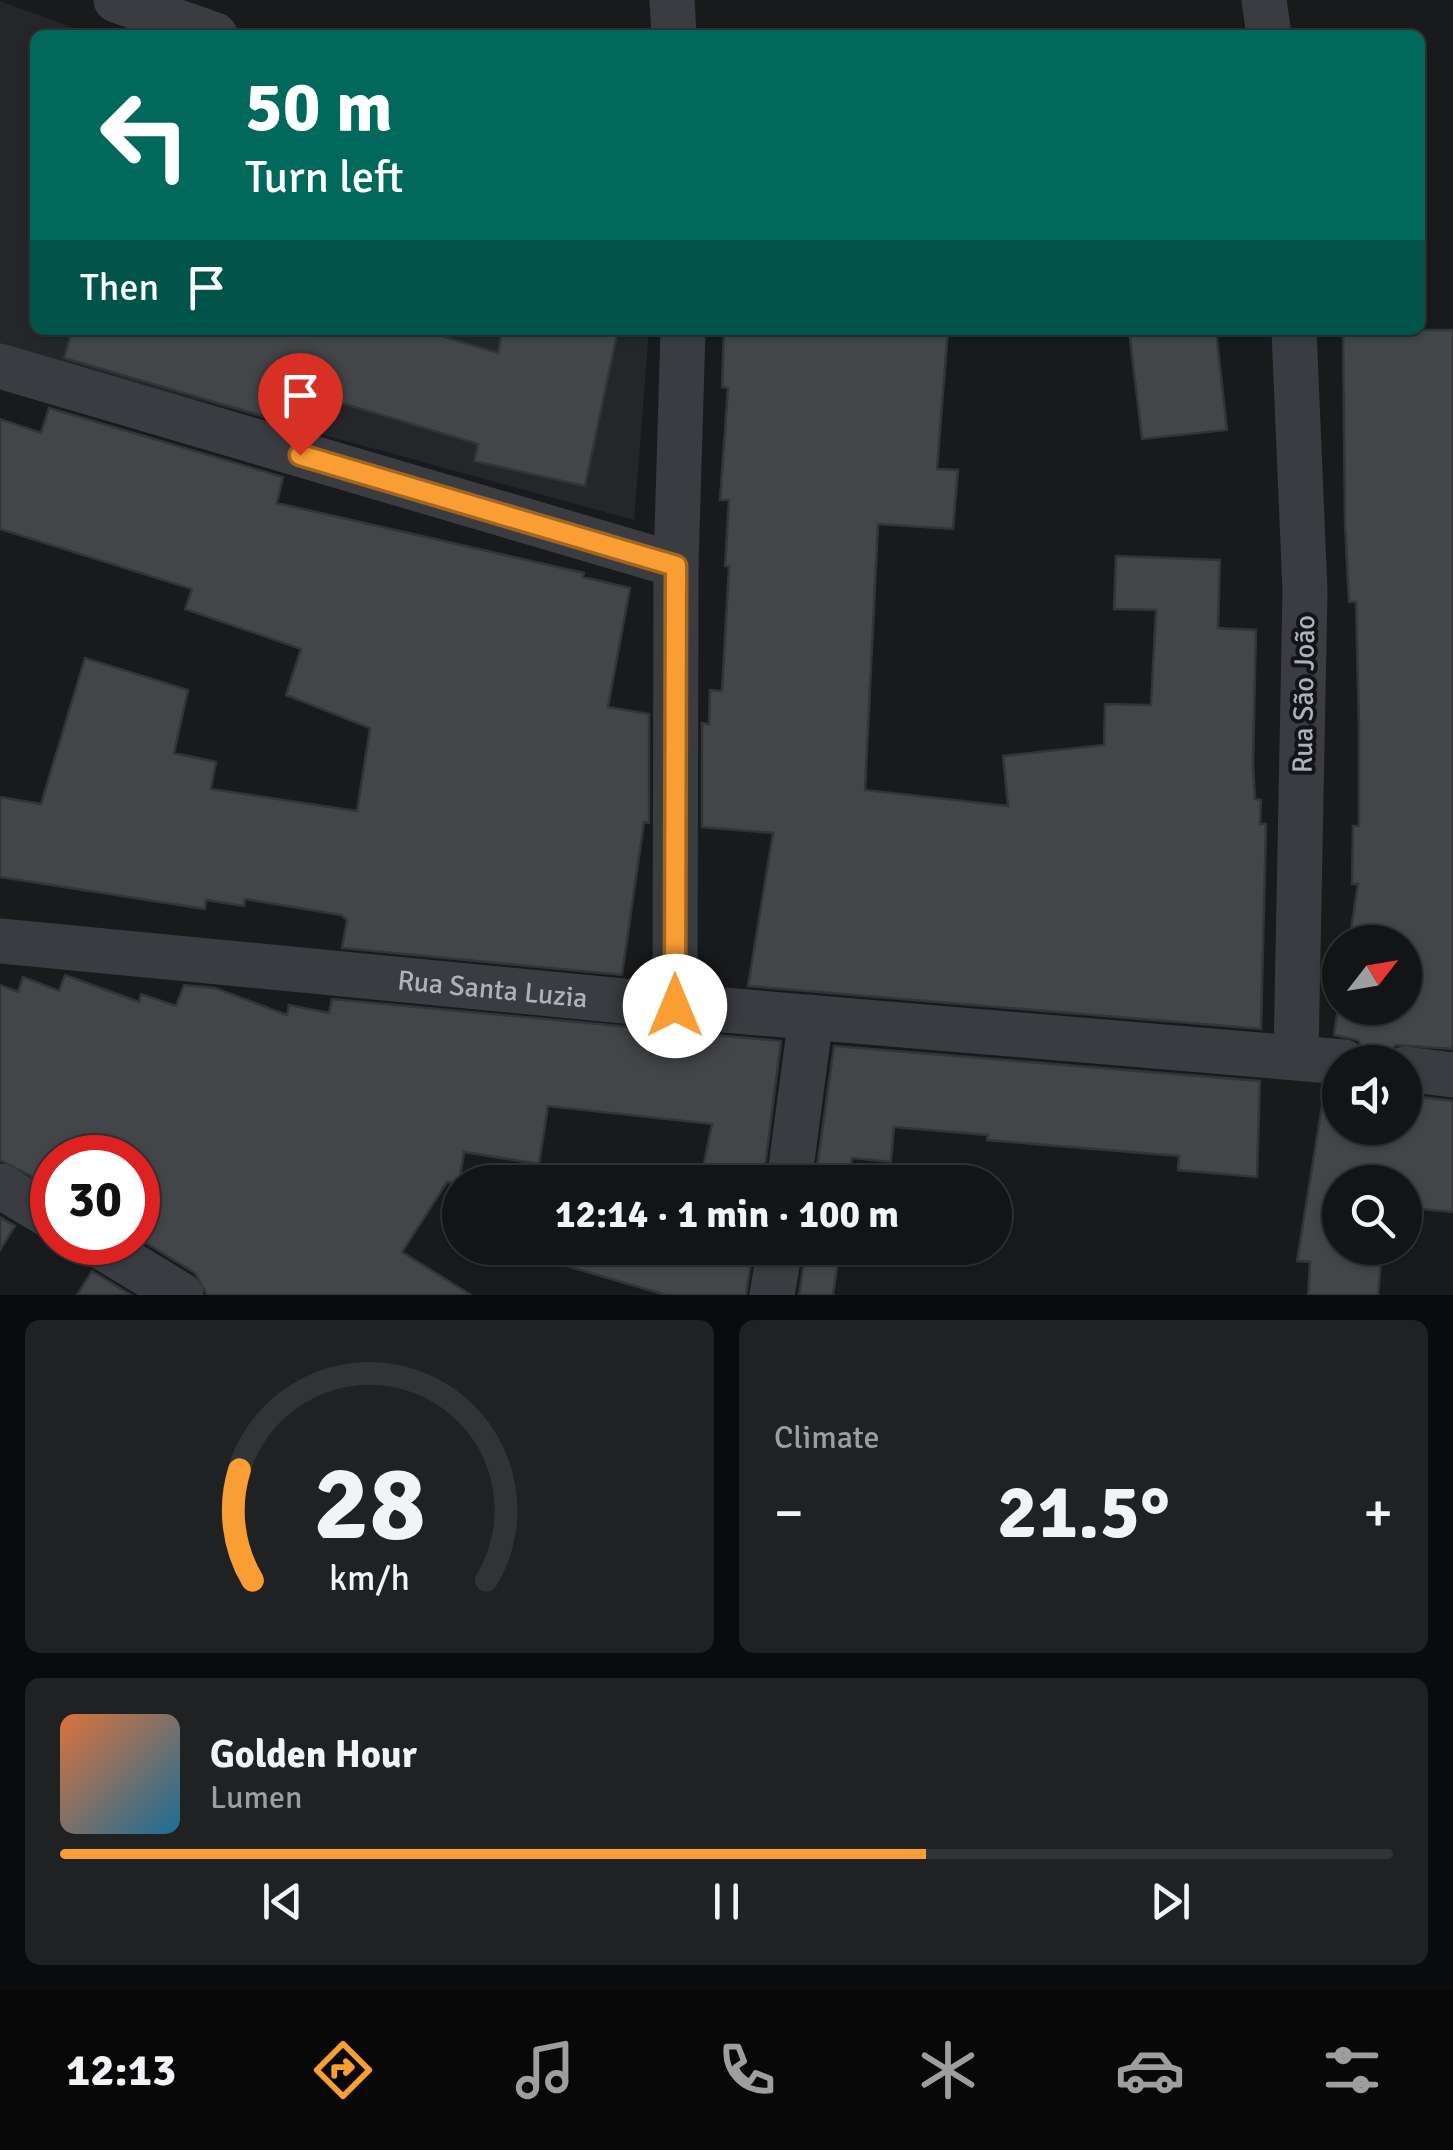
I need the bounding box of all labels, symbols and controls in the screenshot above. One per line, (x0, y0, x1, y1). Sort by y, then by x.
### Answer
text: 50 m (245, 64, 393, 150)
icon: left (80, 70, 210, 200)
text: Turn left (245, 150, 404, 205)
icon: arrive (179, 260, 234, 315)
text: Then (80, 264, 159, 311)
pin (258, 353, 343, 456)
icon: arrive (273, 368, 328, 423)
street label: Rua São João (1286, 615, 1322, 773)
north arrow (1322, 925, 1422, 1025)
map controls (1322, 925, 1422, 1265)
position arrow (623, 954, 727, 1058)
street label: Rua Santa Luzia (396, 963, 589, 1016)
button: sound (1322, 1045, 1422, 1145)
speed limit sign: 30 (30, 1135, 160, 1265)
button: search (1322, 1165, 1422, 1265)
text: 12:14 · 1 min · 100 m (555, 1191, 899, 1238)
text: Climate (774, 1418, 880, 1457)
text: 28 (313, 1440, 426, 1568)
text: 21.5° (997, 1466, 1170, 1559)
text: − (774, 1479, 804, 1547)
text: + (1363, 1479, 1393, 1547)
text: km/h (329, 1556, 410, 1600)
text: Golden Hour (210, 1731, 417, 1778)
text: Lumen (210, 1778, 302, 1817)
icon: previous (255, 1874, 310, 1929)
icon: pause (699, 1874, 754, 1929)
icon: next (1143, 1874, 1198, 1929)
icon: directions (308, 2035, 378, 2105)
icon: music (510, 2035, 580, 2105)
icon: phone (712, 2035, 782, 2105)
icon: climate (913, 2035, 983, 2105)
icon: car (1115, 2035, 1185, 2105)
icon: filters (1317, 2035, 1387, 2105)
text: 12:13 (66, 2043, 176, 2098)

